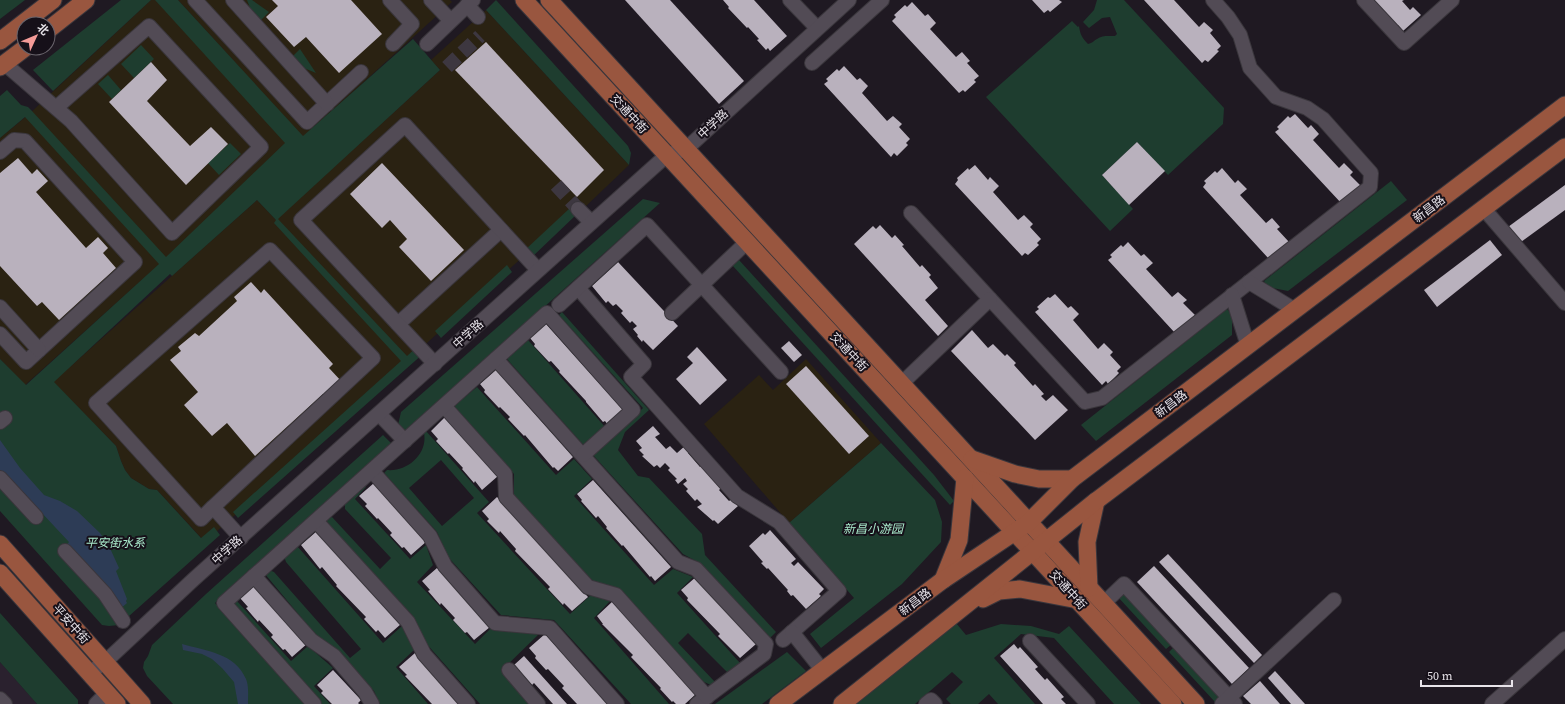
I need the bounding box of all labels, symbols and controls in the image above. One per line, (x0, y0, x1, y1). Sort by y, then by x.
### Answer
north arrow (16, 16, 56, 56)
text: 北 (34, 20, 52, 39)
street label: 交通中街 (607, 91, 651, 137)
street label: 中学路 (694, 106, 732, 142)
street label: 新昌路 (1410, 192, 1448, 226)
street label: 中学路 (449, 316, 487, 352)
street label: 交通中街 (827, 329, 871, 375)
street label: 新昌路 (1152, 387, 1190, 421)
park label: 新昌小游园 (843, 521, 905, 537)
street label: 中学路 (208, 532, 246, 568)
park label: 平安街水系 (85, 535, 146, 551)
street label: 交通中街 (1046, 567, 1090, 613)
street label: 新昌路 (896, 585, 934, 619)
street label: 平安中街 (49, 601, 93, 647)
scale bar (1421, 662, 1512, 688)
text: 50 m (1427, 668, 1453, 684)

